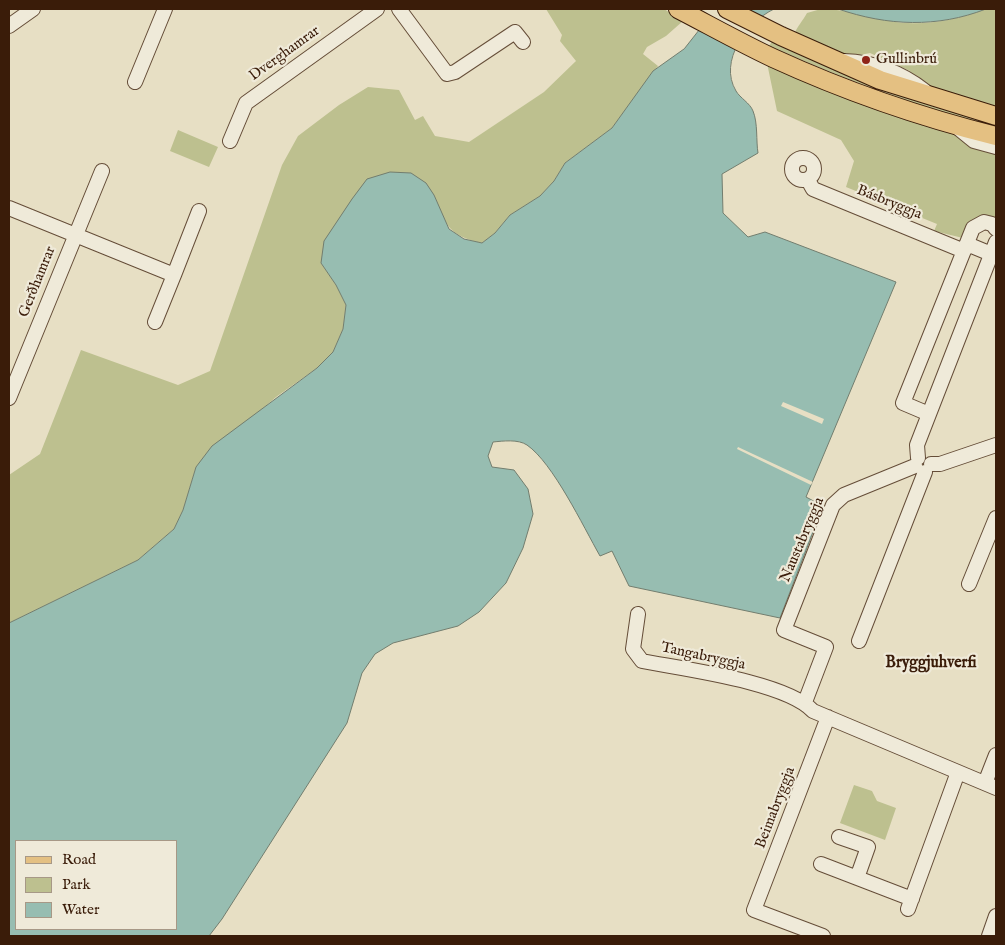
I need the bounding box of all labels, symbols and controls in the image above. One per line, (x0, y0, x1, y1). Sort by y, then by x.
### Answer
street label: Dverghamrar (246, 22, 324, 86)
place label: Gullinbrú (876, 51, 937, 69)
marker: Gullinbrú (860, 54, 872, 66)
street label: Básbryggja (854, 182, 924, 224)
street label: Gerðhamrar (16, 244, 60, 320)
street label: Naustabryggja (777, 495, 829, 585)
street label: Tangabryggja (659, 639, 747, 675)
district label: Bryggjuhverfi (885, 654, 977, 674)
street label: Beimabryggja (752, 765, 800, 851)
legend (15, 840, 178, 930)
text: Road (62, 850, 96, 869)
text: Park (62, 875, 91, 894)
text: Water (62, 900, 99, 919)

